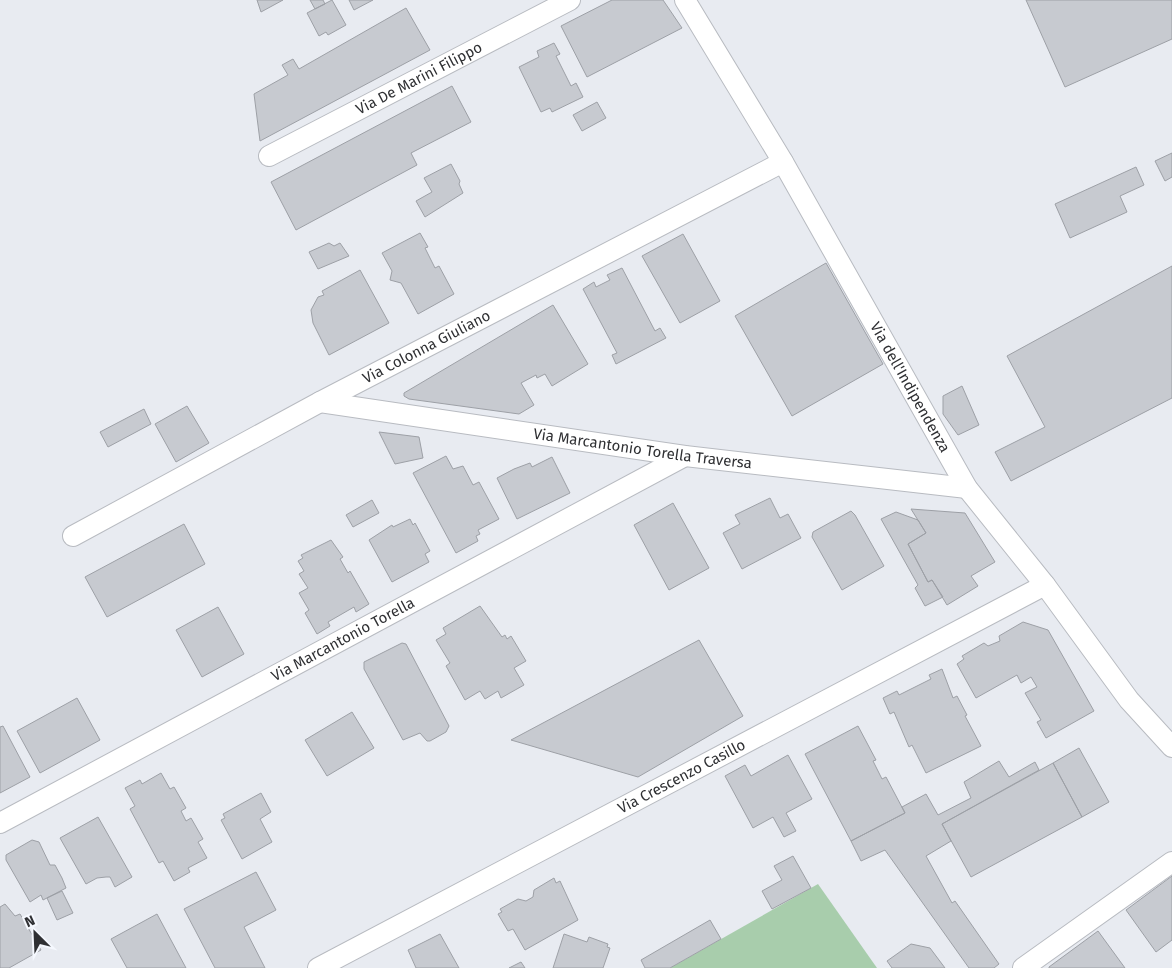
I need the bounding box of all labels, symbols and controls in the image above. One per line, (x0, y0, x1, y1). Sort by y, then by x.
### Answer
street label: Via De Marini Filippo (353, 38, 485, 118)
street label: Via Colonna Giuliano (360, 306, 493, 387)
street label: Via dell'Indipendenza (866, 319, 954, 456)
street label: Via Marcantonio Torella Traversa (532, 425, 753, 473)
street label: Via Marcantonio Torella (268, 594, 418, 685)
street label: Via Crescenzo Casillo (615, 735, 748, 817)
north arrow (10, 908, 60, 958)
text: N (22, 912, 38, 931)

